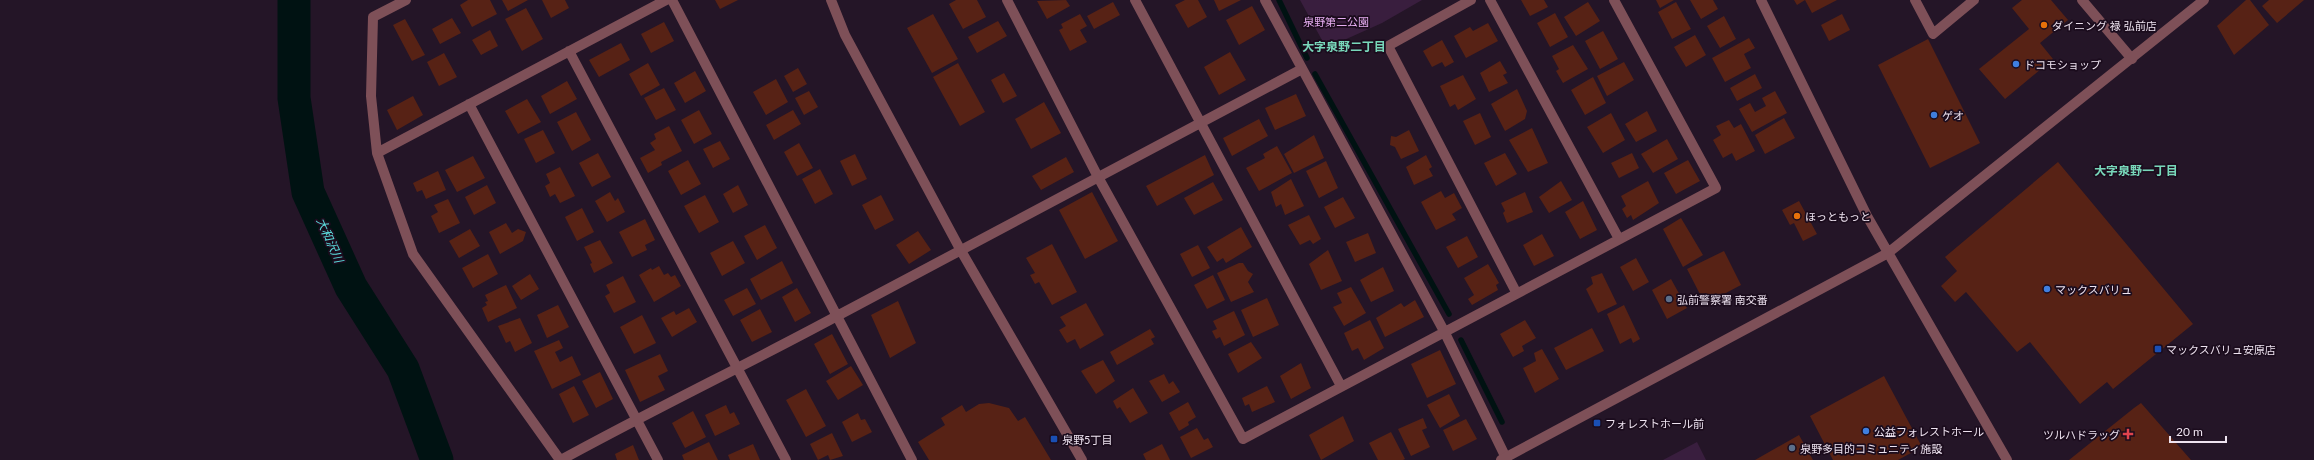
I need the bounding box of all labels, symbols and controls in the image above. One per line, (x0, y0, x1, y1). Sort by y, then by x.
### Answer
park label: 泉野第二公園 (1303, 15, 1369, 28)
place label: ダイニング 禄 弘前店 (2052, 19, 2157, 32)
marker: ダイニング 禄 弘前店 (2039, 20, 2049, 30)
district label: 大字泉野二丁目 (1302, 39, 1386, 54)
place label: ドコモショップ (2024, 58, 2101, 71)
marker: ドコモショップ (2011, 59, 2021, 69)
place label: ゲオ (1942, 109, 1964, 122)
marker: ゲオ (1929, 110, 1939, 120)
district label: 大字泉野一丁目 (2094, 163, 2178, 178)
place label: ほっともっと (1805, 210, 1871, 223)
marker: ほっともっと (1792, 211, 1802, 221)
water label: 大和沢川 (313, 215, 347, 267)
place label: マックスバリュ (2055, 283, 2132, 296)
marker: マックスバリュ (2042, 284, 2052, 294)
place label: 弘前警察署 南交番 (1677, 293, 1768, 306)
marker: 弘前警察署 南交番 (1664, 294, 1674, 304)
place label: マックスバリュ安原店 (2166, 343, 2276, 356)
marker: マックスバリュ安原店 (2153, 344, 2163, 354)
place label: フォレストホール前 (1605, 417, 1704, 430)
marker: フォレストホール前 (1592, 418, 1602, 428)
scale bar (2170, 418, 2226, 444)
text: 20 m (2176, 424, 2203, 439)
place label: 公益フォレストホール (1874, 425, 1984, 438)
marker: 公益フォレストホール (1861, 426, 1871, 436)
place label: ツルハドラッグ (2043, 428, 2120, 441)
marker: ツルハドラッグ (2123, 429, 2133, 439)
place label: 泉野5丁目 (1062, 433, 1112, 446)
marker: 泉野5丁目 (1049, 434, 1059, 444)
place label: 泉野多目的コミュニティ施設 (1800, 442, 1942, 455)
marker: 泉野多目的コミュニティ施設 (1787, 443, 1797, 453)

